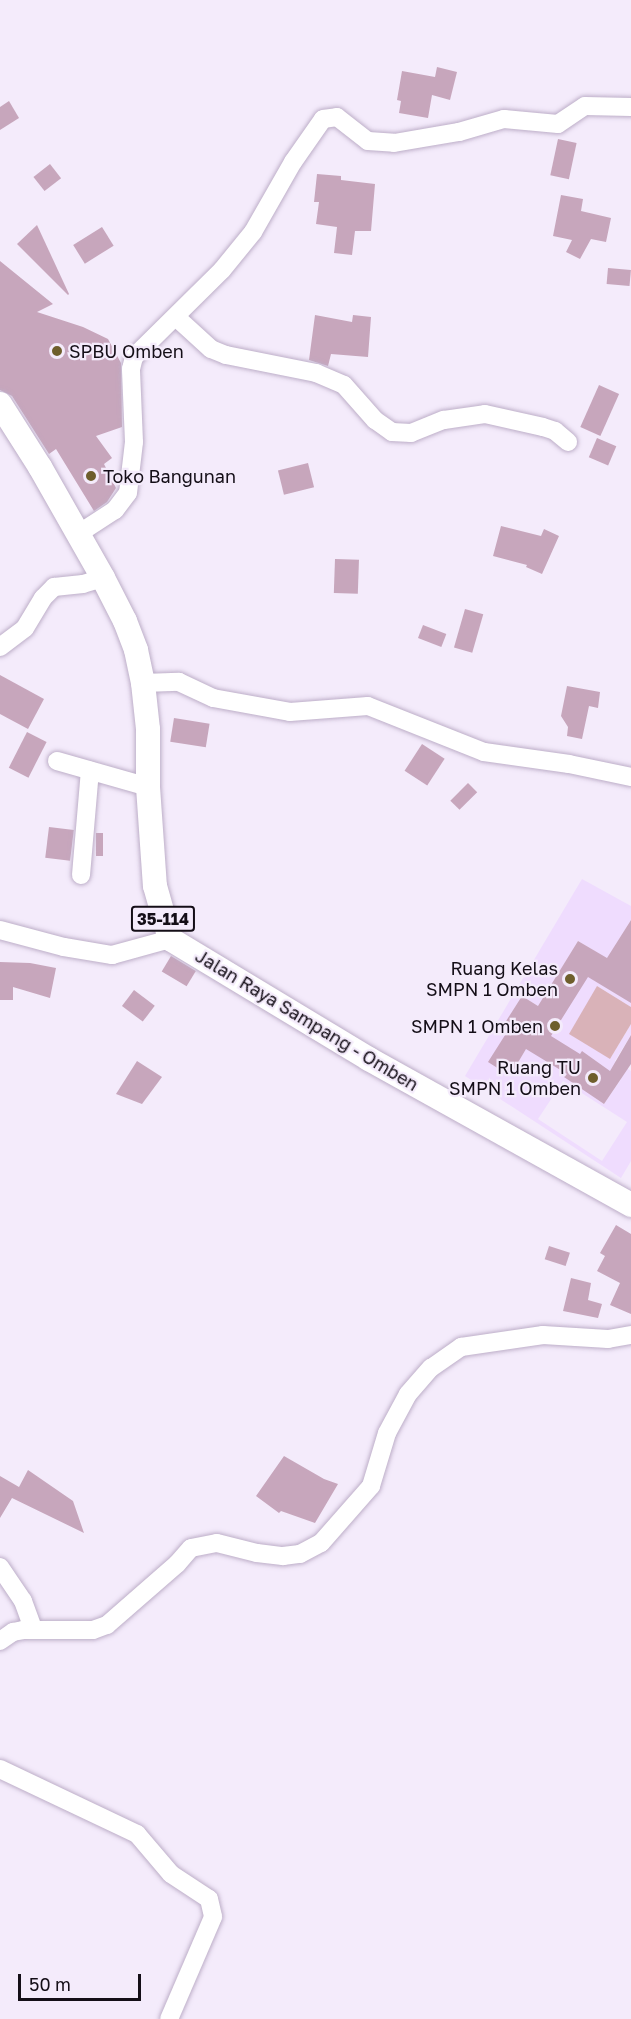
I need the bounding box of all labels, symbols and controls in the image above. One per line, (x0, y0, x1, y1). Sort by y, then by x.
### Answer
place label: SPBU Omben (69, 340, 184, 362)
marker: SPBU Omben (50, 344, 64, 358)
place label: Toko Bangunan (103, 465, 236, 487)
marker: Toko Bangunan (84, 469, 98, 483)
road number: 35-114 (130, 906, 196, 932)
street label: Jalan Raya Sampang - Omben (192, 945, 422, 1095)
place label: Ruang Kelas SMPN 1 Omben (426, 958, 558, 1000)
marker: Ruang Kelas SMPN 1 Omben (563, 972, 577, 986)
place label: SMPN 1 Omben (411, 1015, 543, 1037)
marker: SMPN 1 Omben (548, 1019, 562, 1033)
place label: Ruang TU SMPN 1 Omben (449, 1057, 581, 1100)
marker: Ruang TU SMPN 1 Omben (586, 1071, 600, 1085)
scale bar (21, 1962, 144, 2000)
text: 50 m (29, 1973, 71, 1995)

